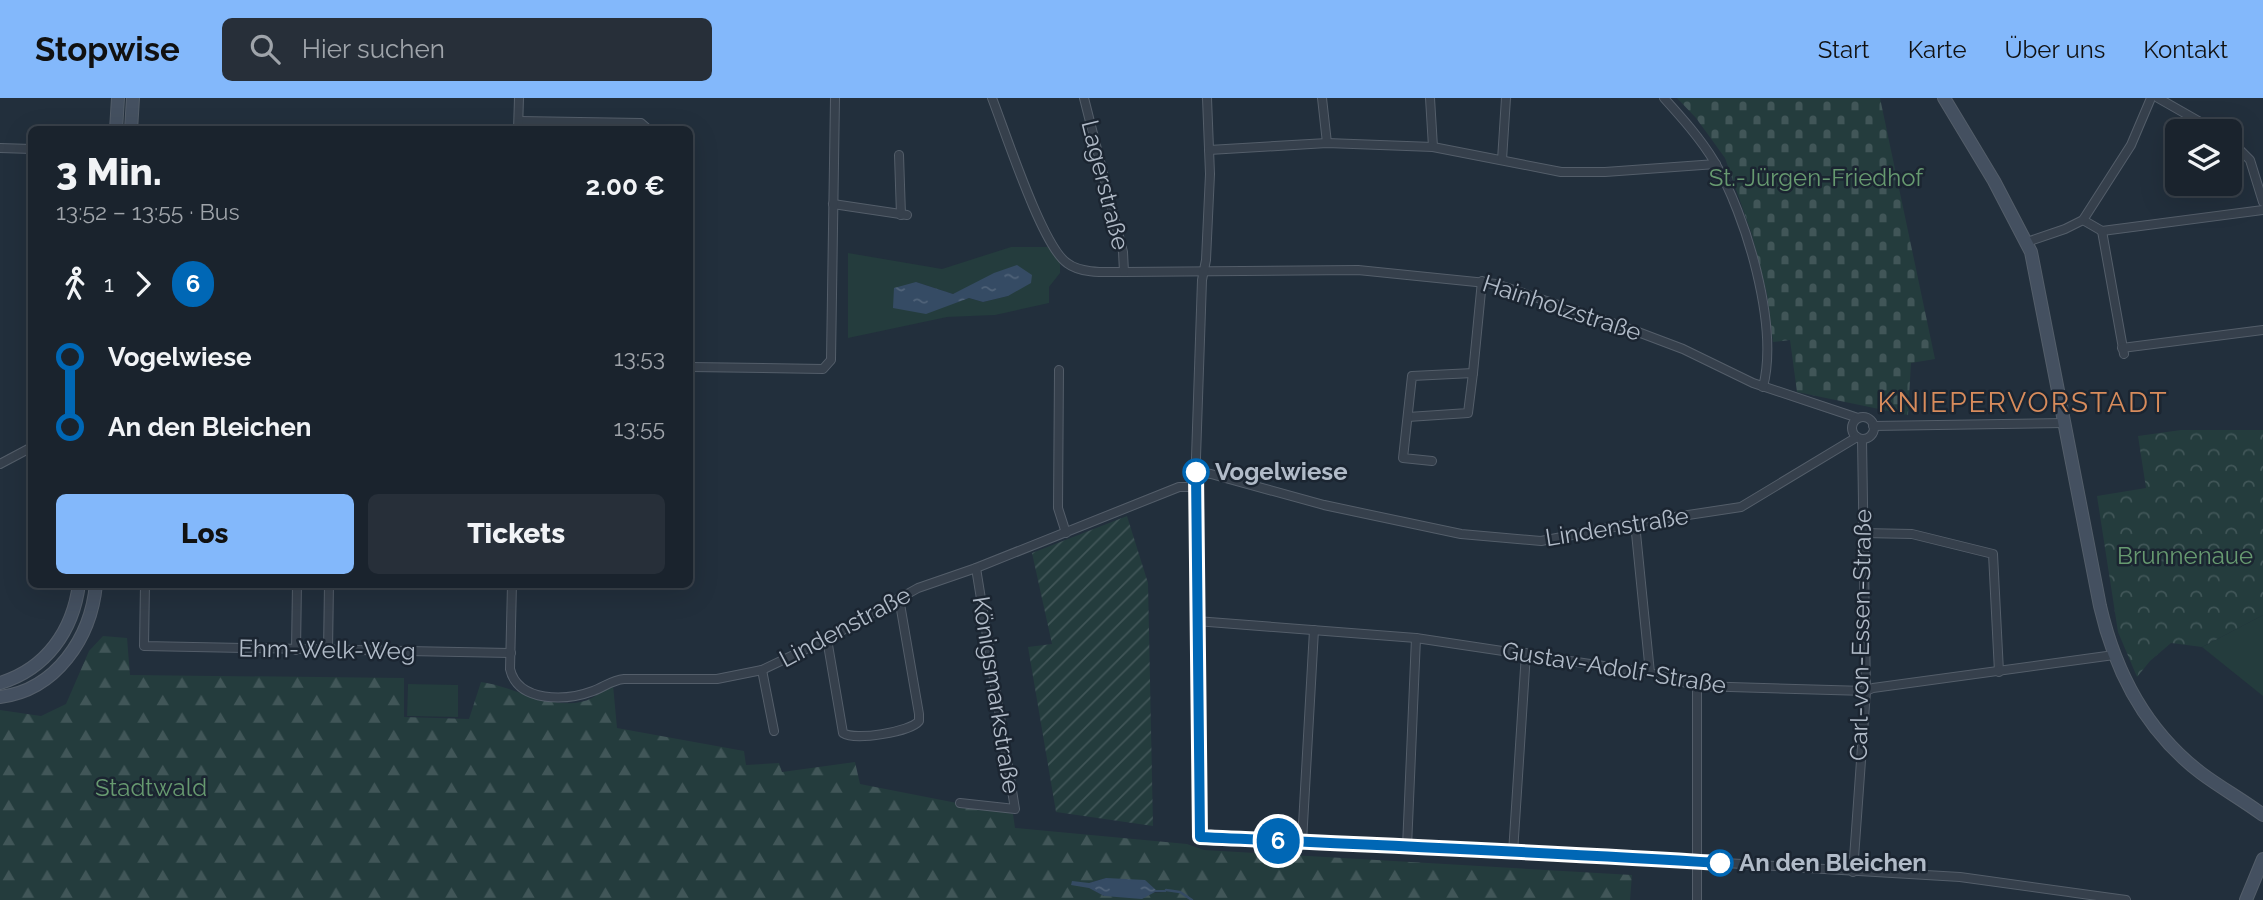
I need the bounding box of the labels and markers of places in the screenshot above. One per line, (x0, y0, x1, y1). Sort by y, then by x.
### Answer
place label: Vogelwiese (1215, 457, 1348, 486)
marker: Vogelwiese (1183, 459, 1209, 485)
place label: An den Bleichen (1739, 848, 1927, 877)
marker: An den Bleichen (1707, 850, 1733, 876)

